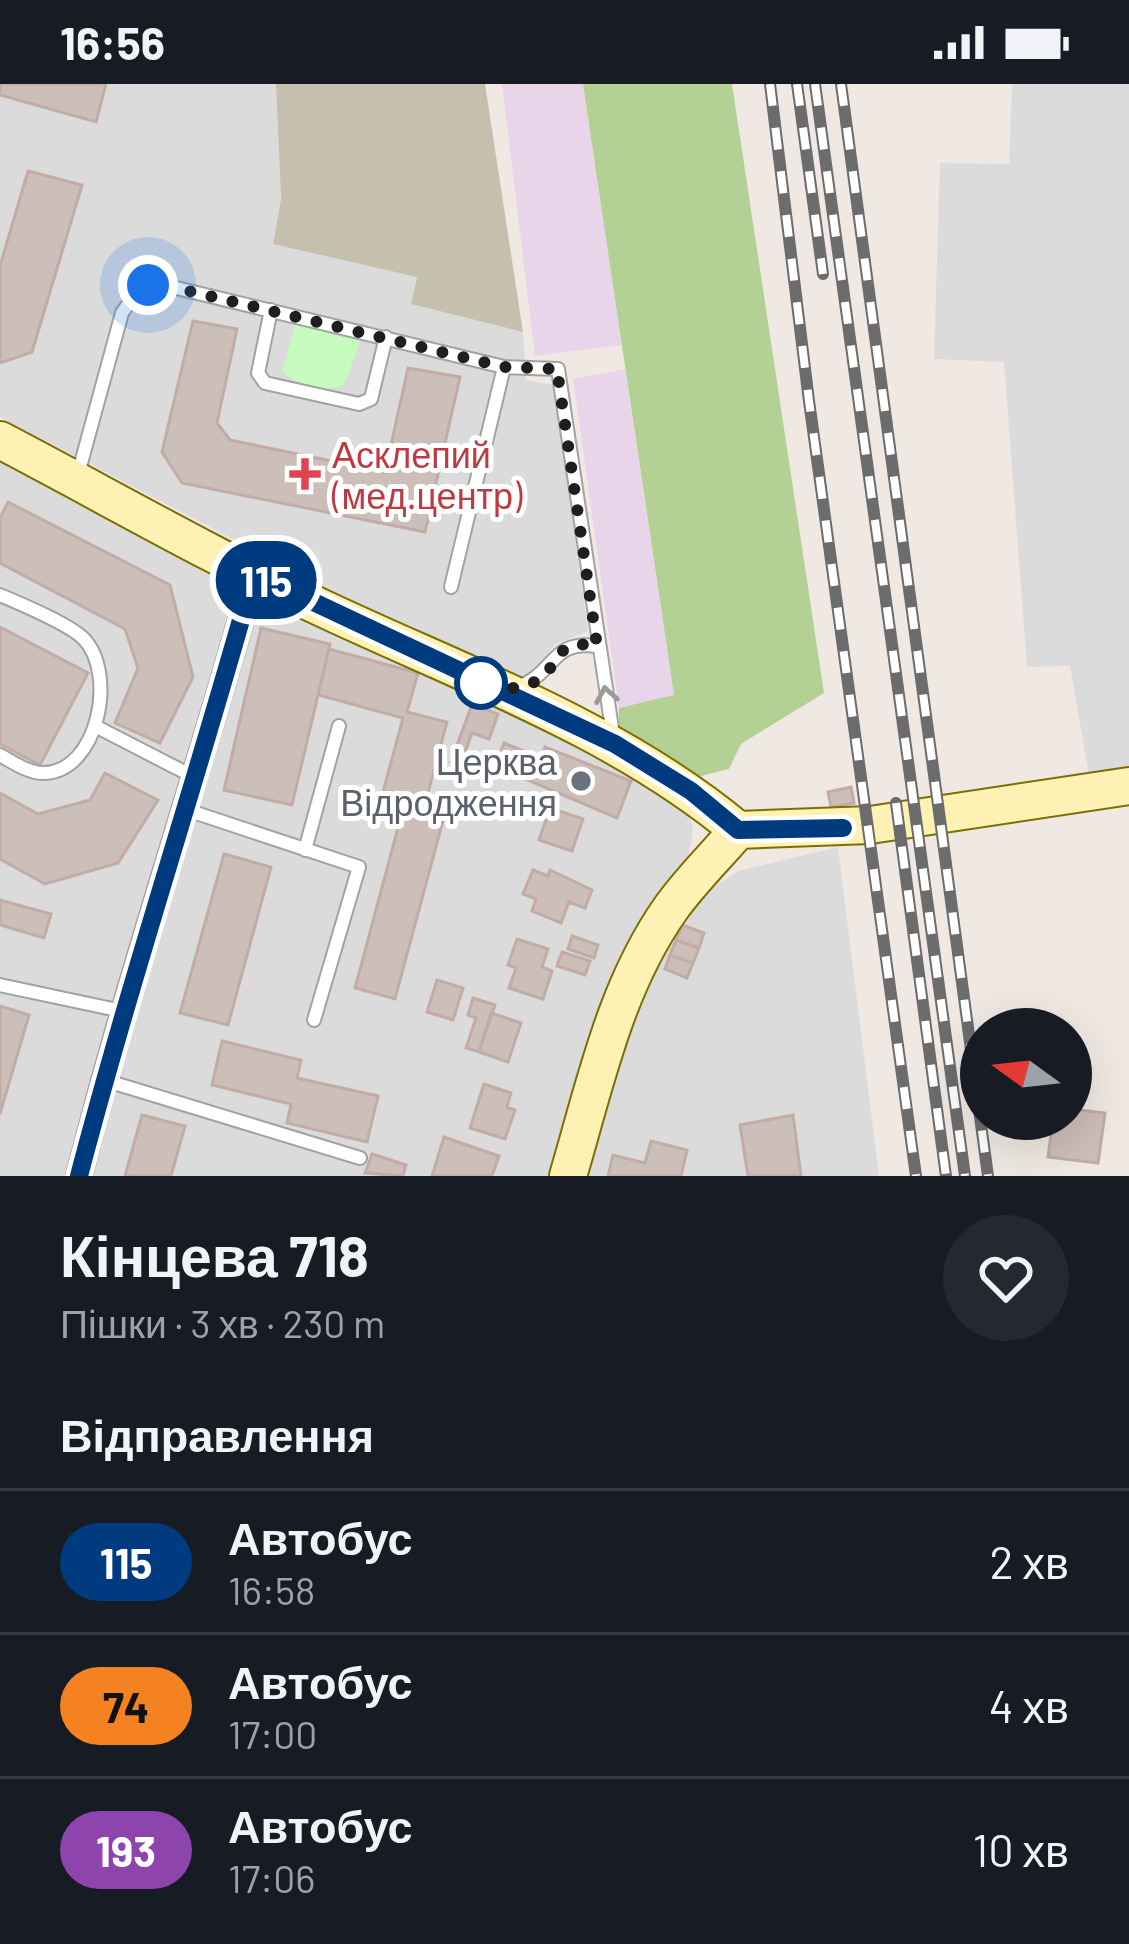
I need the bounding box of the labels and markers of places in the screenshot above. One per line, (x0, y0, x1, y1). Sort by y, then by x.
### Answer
place label: Асклепий (мед.центр) (331, 432, 523, 517)
marker: Асклепий (мед.центр) (289, 458, 321, 490)
unlabelled marker (456, 658, 506, 708)
place label: Церква Відродження (340, 739, 558, 824)
marker: Церква Відродження (568, 768, 594, 794)

